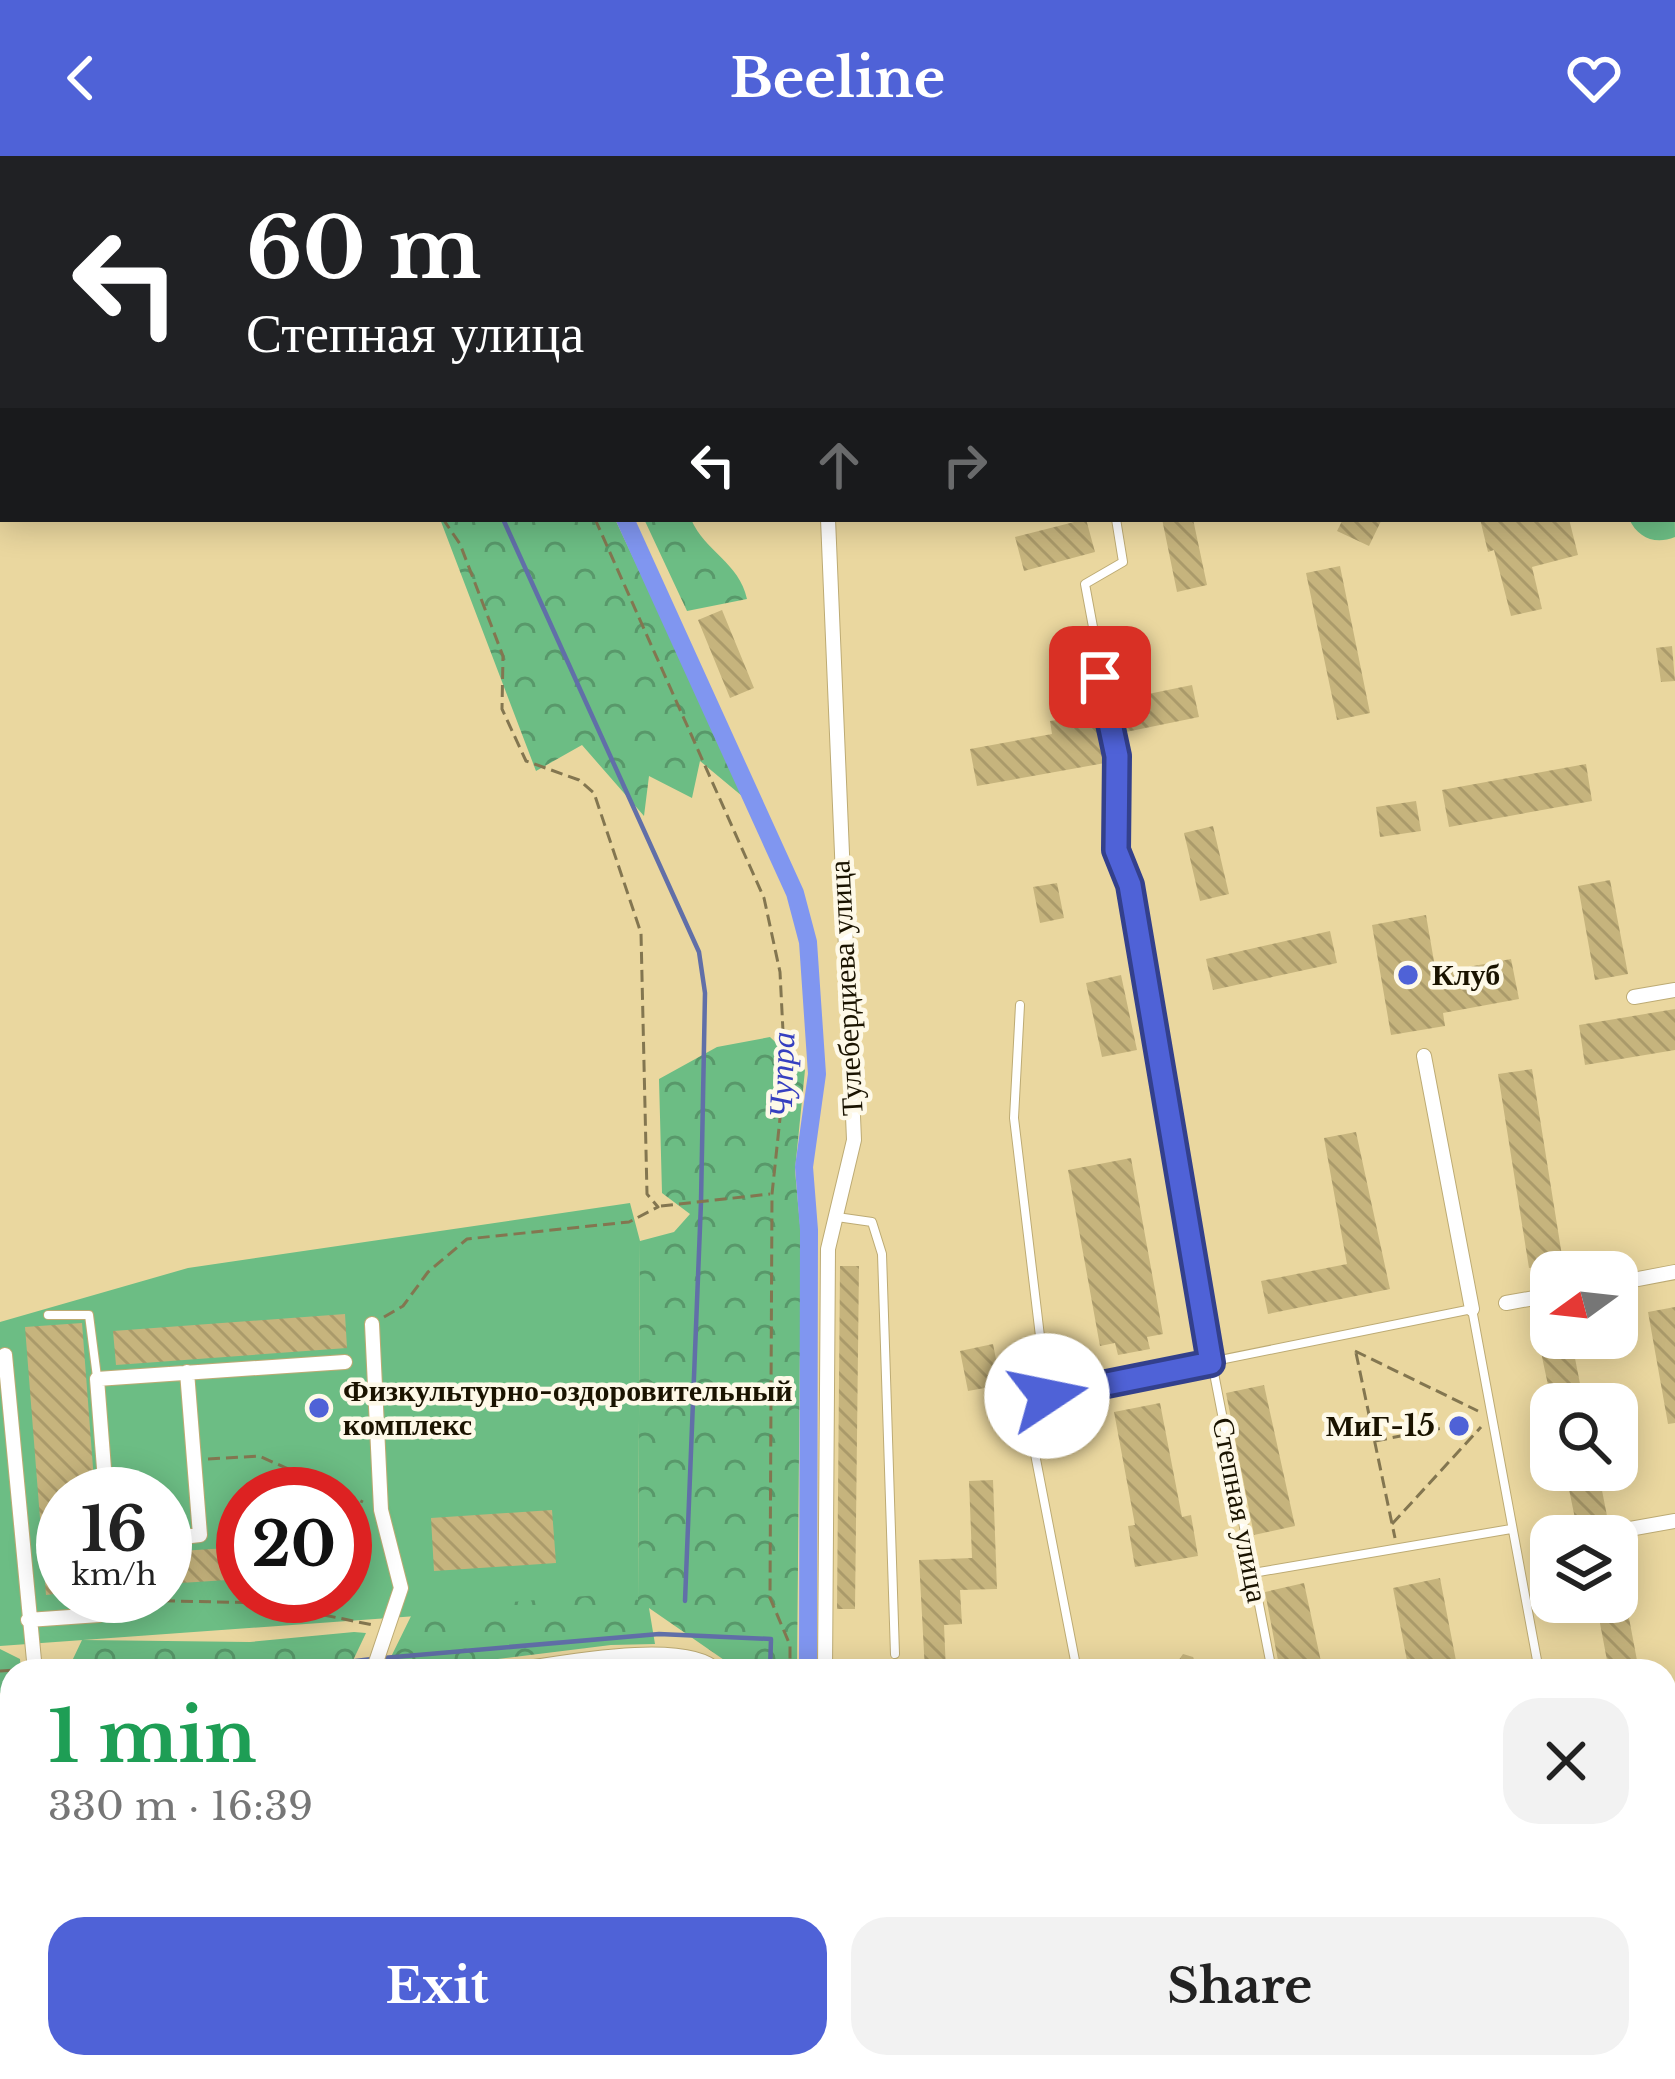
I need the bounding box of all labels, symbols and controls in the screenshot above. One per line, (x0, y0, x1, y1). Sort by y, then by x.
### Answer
icon: back (48, 45, 114, 111)
text: Beeline (730, 45, 945, 112)
icon: heart (1561, 45, 1627, 111)
text: 60 m (246, 197, 481, 301)
icon: left (48, 204, 204, 360)
text: Степная улица (246, 300, 584, 367)
icon: left (680, 432, 746, 498)
icon: ahead (806, 432, 872, 498)
icon: right (932, 432, 998, 498)
pin (1049, 626, 1151, 728)
icon: arrive (1067, 644, 1133, 710)
street label: Тулебердиева улица (820, 859, 871, 1117)
place label: Клуб (1432, 956, 1500, 993)
marker: Клуб (1395, 962, 1421, 988)
water label: Чупра (759, 1031, 804, 1119)
north arrow (1530, 1251, 1638, 1359)
map controls (1530, 1251, 1638, 1623)
position arrow (984, 1333, 1110, 1459)
place label: Физкультурно-оздоровительный комплекс (343, 1372, 793, 1443)
button: search (1530, 1383, 1638, 1491)
marker: Физкультурно-оздоровительный комплекс (306, 1395, 332, 1421)
place label: МиГ-15 (1326, 1407, 1435, 1444)
marker: МиГ-15 (1446, 1413, 1472, 1439)
street label: Степная улица (1204, 1414, 1277, 1606)
speed limit sign: 20 (216, 1467, 372, 1623)
text: 16 (81, 1493, 147, 1567)
button: layers (1530, 1515, 1638, 1623)
text: km/h (71, 1556, 157, 1593)
text: 1 min (48, 1692, 257, 1781)
button: close (1503, 1698, 1629, 1824)
text: 330 m · 16:39 (48, 1782, 313, 1831)
button: Exit (48, 1917, 827, 2055)
button: Share (851, 1917, 1629, 2055)

